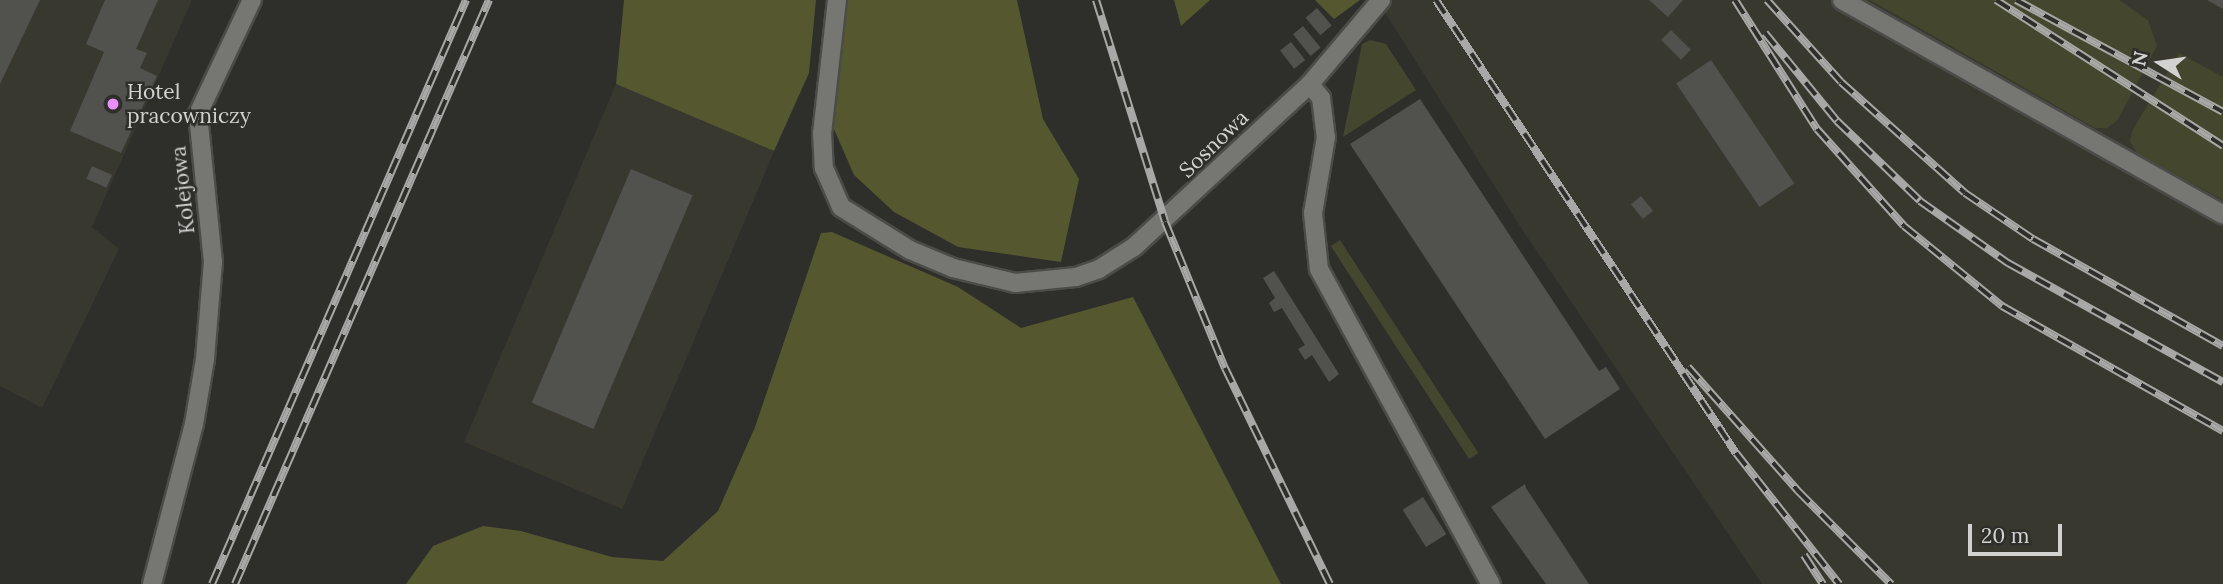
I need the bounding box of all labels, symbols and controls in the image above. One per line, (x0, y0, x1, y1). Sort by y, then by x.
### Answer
north arrow (2125, 28, 2195, 98)
text: N (2126, 49, 2153, 68)
place label: Hotel pracowniczy (127, 79, 251, 129)
marker: Hotel pracowniczy (105, 96, 121, 112)
street label: Sosnowa (1174, 105, 1254, 183)
street label: Kolejowa (166, 145, 200, 235)
scale bar (1971, 510, 2066, 554)
text: 20 m (1981, 522, 2030, 549)

